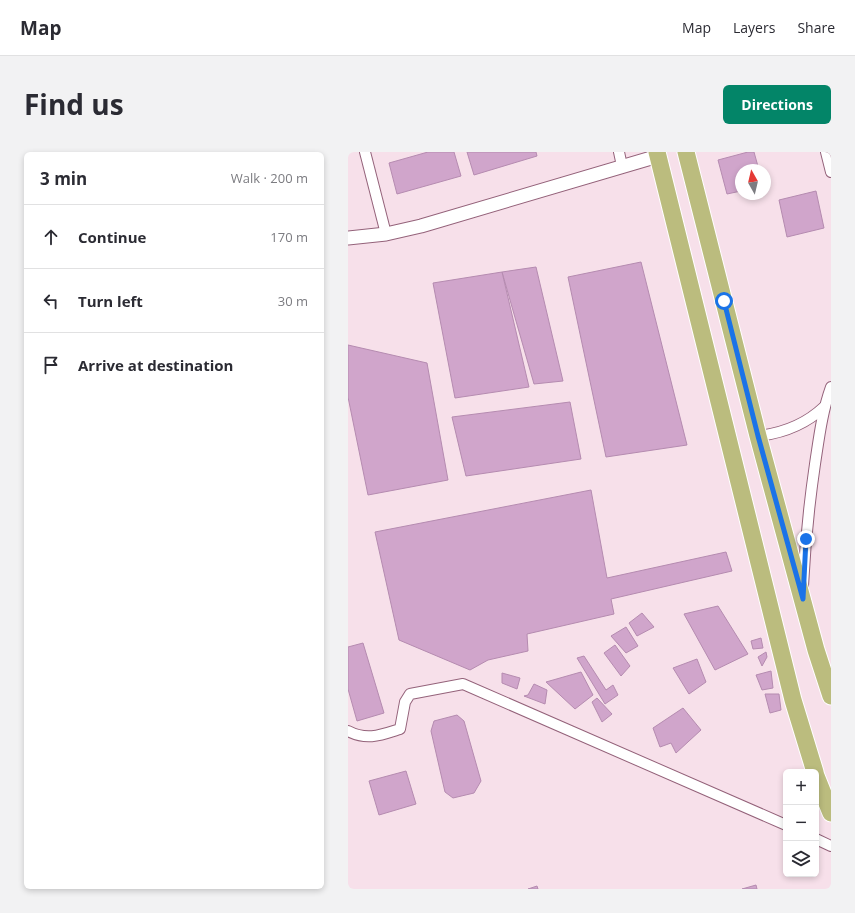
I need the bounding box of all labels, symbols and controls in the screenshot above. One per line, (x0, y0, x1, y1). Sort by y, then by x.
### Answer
text: Map (20, 15, 61, 41)
text: Map (682, 18, 711, 37)
text: Layers (733, 18, 775, 37)
text: Share (797, 18, 835, 37)
text: Find us (24, 85, 124, 123)
button: Directions (723, 85, 831, 124)
north arrow (735, 164, 771, 200)
text: 3 min (40, 167, 87, 190)
text: Walk · 200 m (231, 169, 308, 187)
icon: ahead (40, 226, 62, 248)
text: Continue (78, 227, 146, 247)
text: 170 m (270, 228, 308, 246)
icon: left (40, 290, 62, 312)
text: Turn left (78, 291, 143, 311)
text: 30 m (278, 292, 308, 310)
route start (715, 292, 733, 310)
icon: arrive (40, 354, 62, 376)
text: Arrive at destination (78, 355, 233, 375)
route end (797, 530, 815, 548)
map controls (783, 769, 819, 877)
button: + (783, 769, 819, 805)
button: − (783, 805, 819, 841)
button: layers (783, 841, 819, 877)

